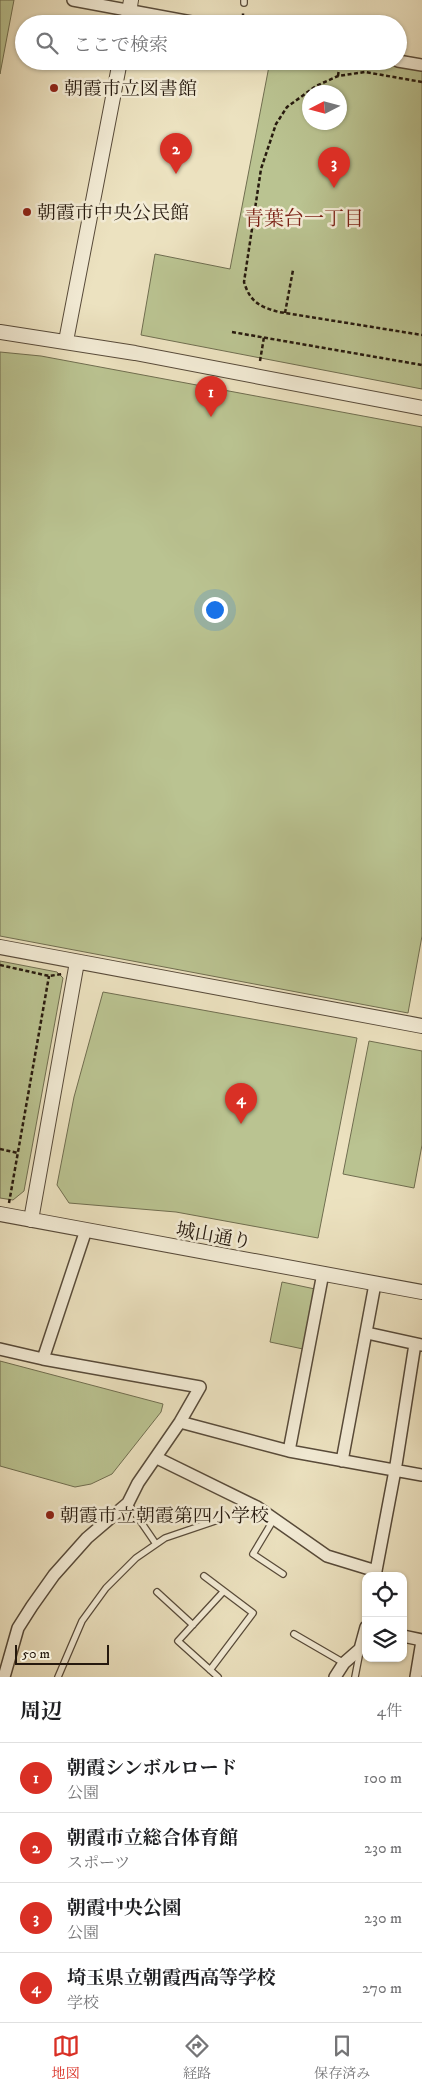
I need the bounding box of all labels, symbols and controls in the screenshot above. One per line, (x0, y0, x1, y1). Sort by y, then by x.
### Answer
search box (15, 15, 407, 70)
icon: search (33, 29, 61, 57)
text: ここで検索 (73, 34, 168, 57)
place label: 朝霞市立図書館 (64, 78, 197, 101)
marker: 朝霞市立図書館 (48, 82, 60, 94)
north arrow (302, 85, 347, 130)
pin: 2 (160, 133, 192, 174)
pin: 3 (318, 147, 350, 188)
place label: 朝霞市中央公民館 (37, 202, 189, 225)
marker: 朝霞市中央公民館 (21, 206, 33, 218)
district label: 青葉台一丁目 (244, 207, 364, 232)
pin: 1 (195, 376, 227, 417)
your location (202, 597, 228, 623)
pin: 4 (225, 1083, 257, 1124)
street label: 城山通り (174, 1219, 253, 1254)
place label: 朝霞市立朝霞第四小学校 (60, 1505, 269, 1528)
marker: 朝霞市立朝霞第四小学校 (44, 1509, 56, 1521)
map controls (362, 1572, 407, 1662)
button: locate (362, 1572, 407, 1617)
button: layers (362, 1617, 407, 1662)
scale bar (15, 1642, 109, 1665)
text: 50 m (22, 1645, 50, 1663)
text: 周辺 (20, 1699, 62, 1725)
text: 4件 (377, 1701, 402, 1721)
text: 朝霞シンボルロード (67, 1757, 238, 1780)
text: 1 (33, 1768, 39, 1788)
text: 100 m (364, 1768, 402, 1788)
text: 公園 (67, 1783, 99, 1803)
text: 朝霞市立総合体育館 (67, 1827, 238, 1850)
text: 2 (32, 1838, 40, 1858)
text: 230 m (364, 1838, 402, 1858)
text: スポーツ (67, 1853, 130, 1873)
text: 朝霞中央公園 (67, 1897, 181, 1920)
text: 3 (33, 1908, 39, 1928)
text: 230 m (364, 1908, 402, 1928)
text: 公園 (67, 1923, 99, 1943)
text: 埼玉県立朝霞西高等学校 (67, 1967, 276, 1990)
text: 4 (31, 1978, 41, 1998)
text: 270 m (362, 1978, 402, 1998)
text: 学校 (67, 1993, 99, 2013)
tab: 地図 (52, 2032, 80, 2083)
tab: 経路 (183, 2032, 211, 2083)
tab: 保存済み (314, 2032, 370, 2083)

